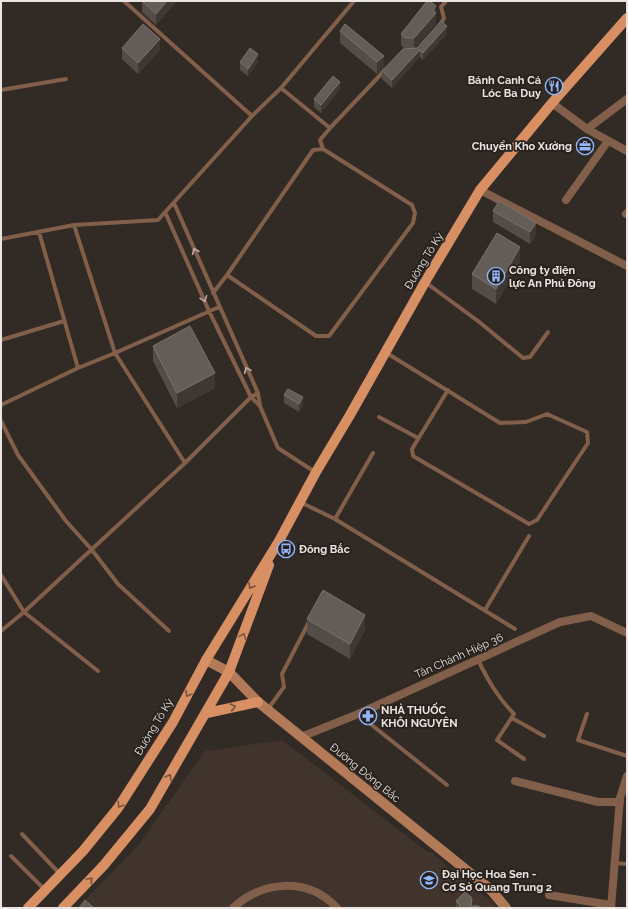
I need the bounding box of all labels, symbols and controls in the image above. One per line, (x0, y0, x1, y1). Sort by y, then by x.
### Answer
place label: Bánh Canh Cá Lóc Ba Duy (468, 74, 541, 100)
restaurant icon: Bánh Canh Cá Lóc Ba Duy (544, 76, 564, 96)
office icon: Chuyển Kho Xưởng (575, 136, 595, 156)
place label: Chuyển Kho Xưởng (472, 140, 572, 153)
street label: Đường Tô Ký (402, 230, 446, 292)
one-way arrow (191, 247, 199, 254)
place label: Công ty điện lực An Phú Đông (509, 264, 596, 290)
building icon: Công ty điện lực An Phú Đông (486, 266, 506, 286)
one-way arrow (200, 295, 208, 302)
one-way arrow (244, 366, 252, 374)
bus stop icon: Đông Bắc (276, 539, 296, 559)
place label: Đông Bắc (299, 543, 350, 556)
one-way arrow (248, 582, 256, 589)
street label: Tân Chánh Hiệp 36 (413, 631, 506, 681)
one-way arrow (238, 632, 246, 639)
one-way arrow (185, 690, 192, 697)
street label: Đường Tô Ký (132, 696, 176, 758)
place label: NHÀ THUỐC KHÔI NGUYÊN (381, 702, 458, 730)
one-way arrow (229, 704, 236, 712)
pharmacy icon: NHÀ THUỐC KHÔI NGUYÊN (358, 706, 378, 726)
street label: Đường Đông Bắc (327, 741, 403, 805)
one-way arrow (164, 774, 171, 781)
one-way arrow (117, 801, 125, 808)
place label: Đại Học Hoa Sen - Cơ Sở Quang Trung 2 (442, 868, 552, 894)
school or university icon: Đại Học Hoa Sen - Cơ Sở Quang Trung 2 (419, 870, 439, 890)
one-way arrow (85, 877, 93, 885)

